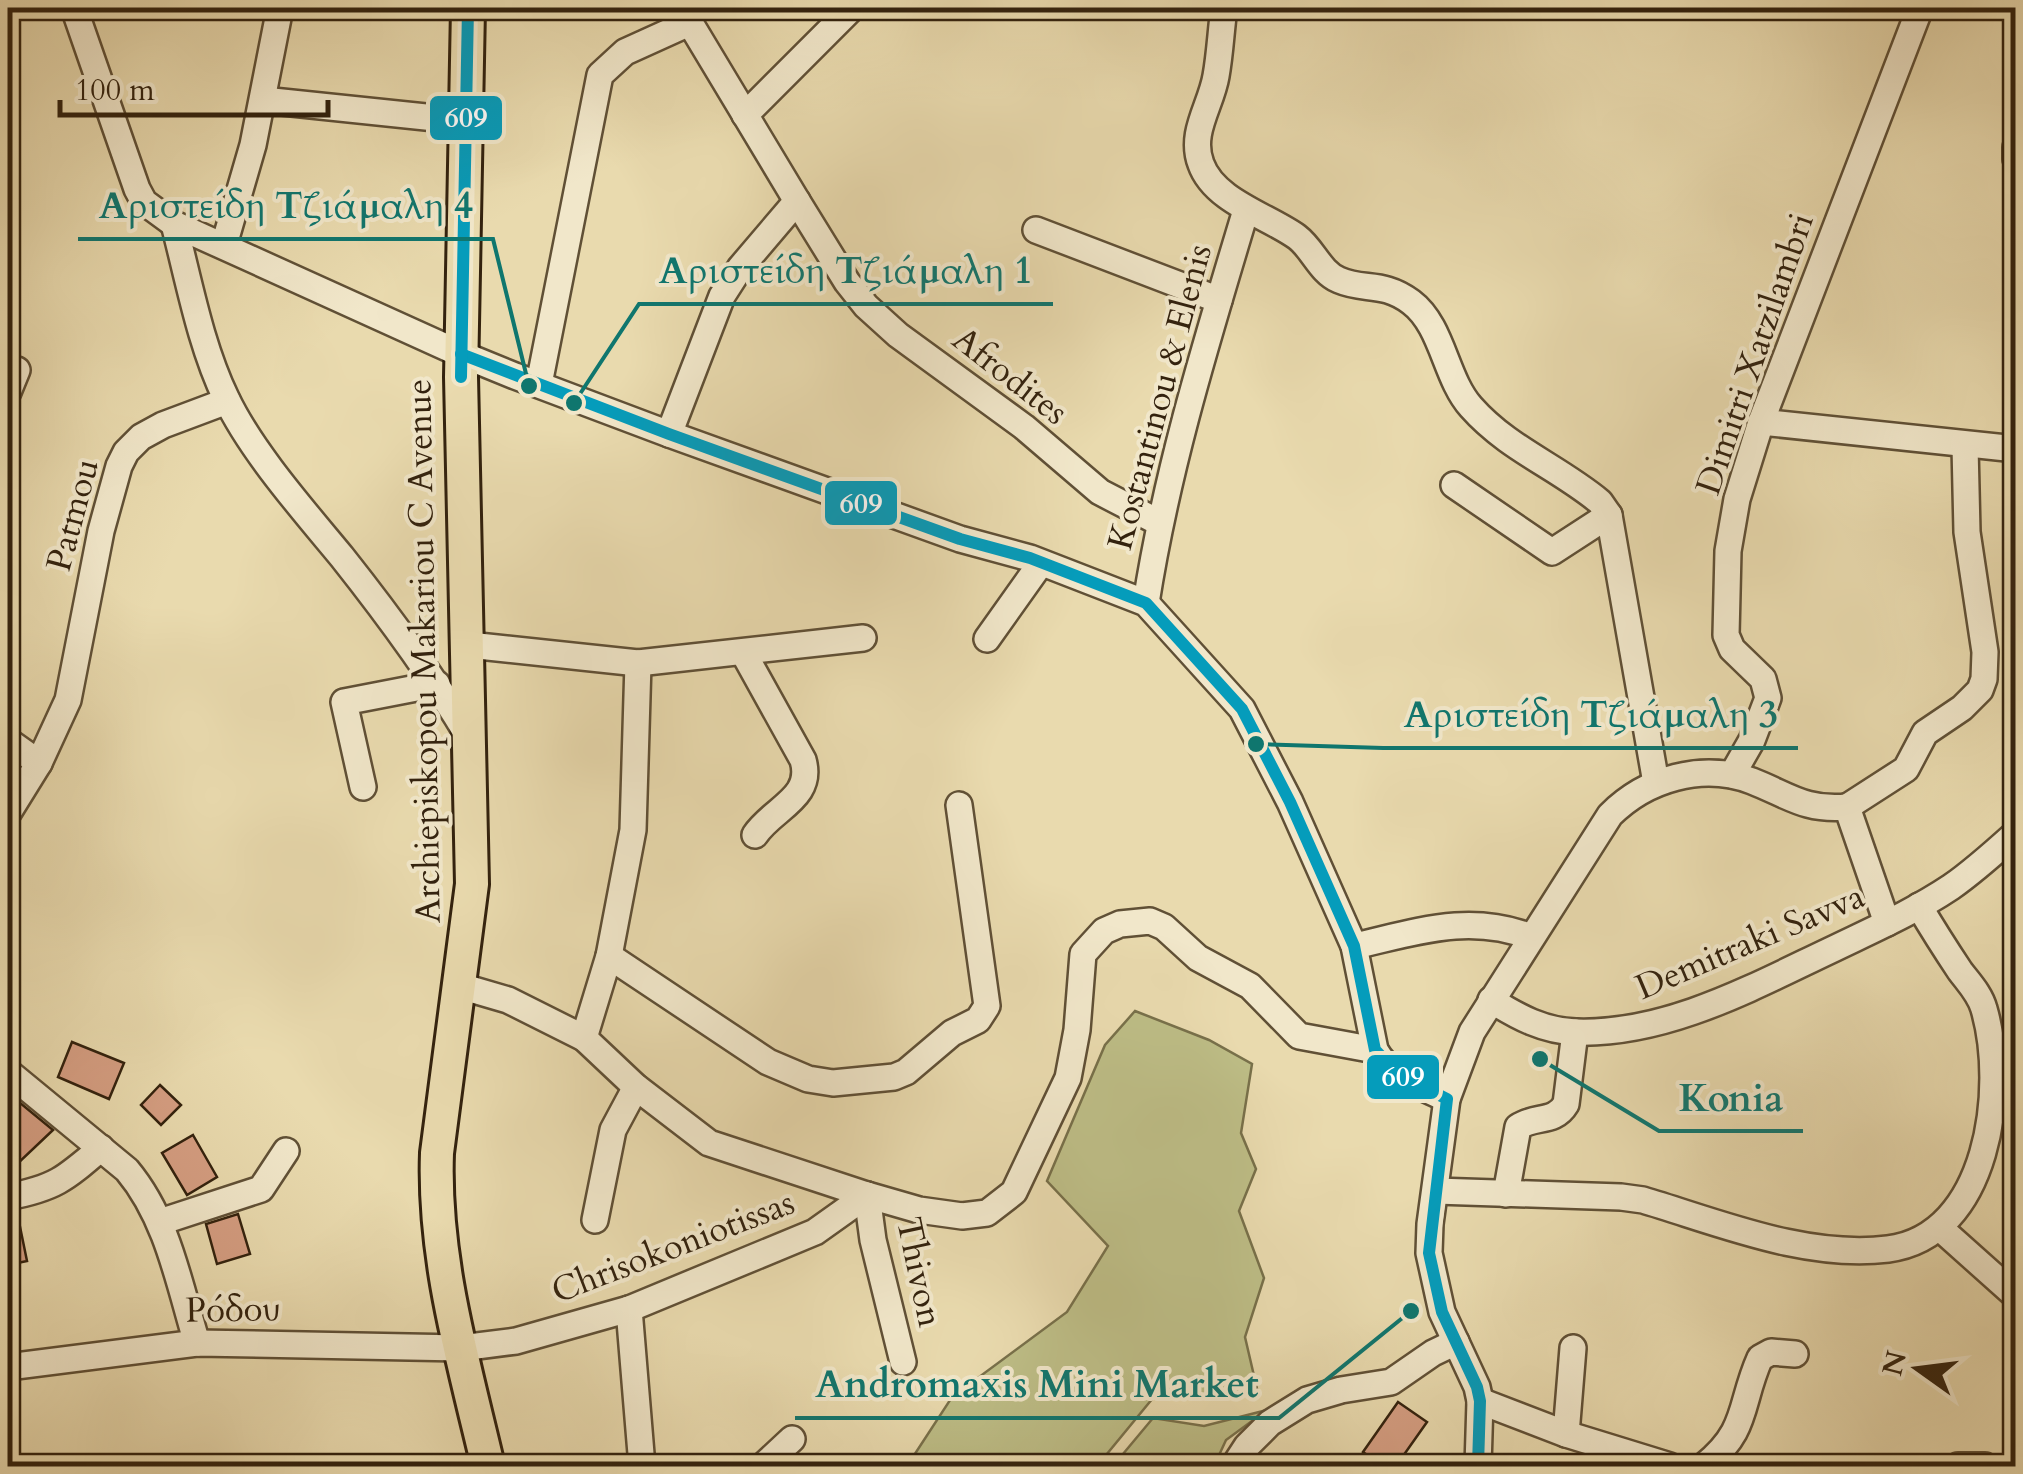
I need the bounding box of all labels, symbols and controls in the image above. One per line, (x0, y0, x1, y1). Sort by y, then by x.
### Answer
scale bar (60, 55, 328, 117)
text: 100 m (75, 70, 155, 111)
line badge: 609 (428, 94, 504, 142)
text: 609 (444, 99, 488, 137)
callout: Αριστείδη Τζιάμαλη 4 (78, 171, 493, 239)
text: Αριστείδη Τζιάμαλη 4 (99, 180, 473, 232)
street label: Dimitri Xatzilambri (1684, 207, 1826, 501)
callout: Αριστείδη Τζιάμαλη 1 (639, 236, 1053, 304)
street label: Kostantinou & Elenis (1096, 239, 1224, 555)
text: Αριστείδη Τζιάμαλη 1 (659, 245, 1033, 297)
street label: Afrodites (942, 316, 1078, 436)
street label: Archiepiskopou Makariou C Avenue (395, 378, 453, 924)
street label: Patmou (35, 453, 111, 577)
line badge: 609 (823, 479, 899, 527)
text: 609 (839, 485, 883, 523)
callout: Αριστείδη Τζιάμαλη 3 (1383, 680, 1798, 748)
text: Αριστείδη Τζιάμαλη 3 (1404, 689, 1778, 741)
street label: Demitraki Savva (1628, 872, 1872, 1012)
line badge: 609 (1365, 1053, 1441, 1101)
text: 609 (1381, 1058, 1425, 1096)
callout: Konia (1659, 1063, 1803, 1131)
text: Konia (1679, 1073, 1783, 1125)
street label: Chrisokoniotissas (545, 1179, 801, 1315)
street label: Thivon (884, 1213, 954, 1331)
street label: Ρόδου (185, 1285, 281, 1335)
north arrow (1868, 1319, 1968, 1419)
text: N (1873, 1347, 1916, 1380)
callout: Andromaxis Mini Market (795, 1350, 1279, 1418)
text: Andromaxis Mini Market (815, 1359, 1259, 1411)

